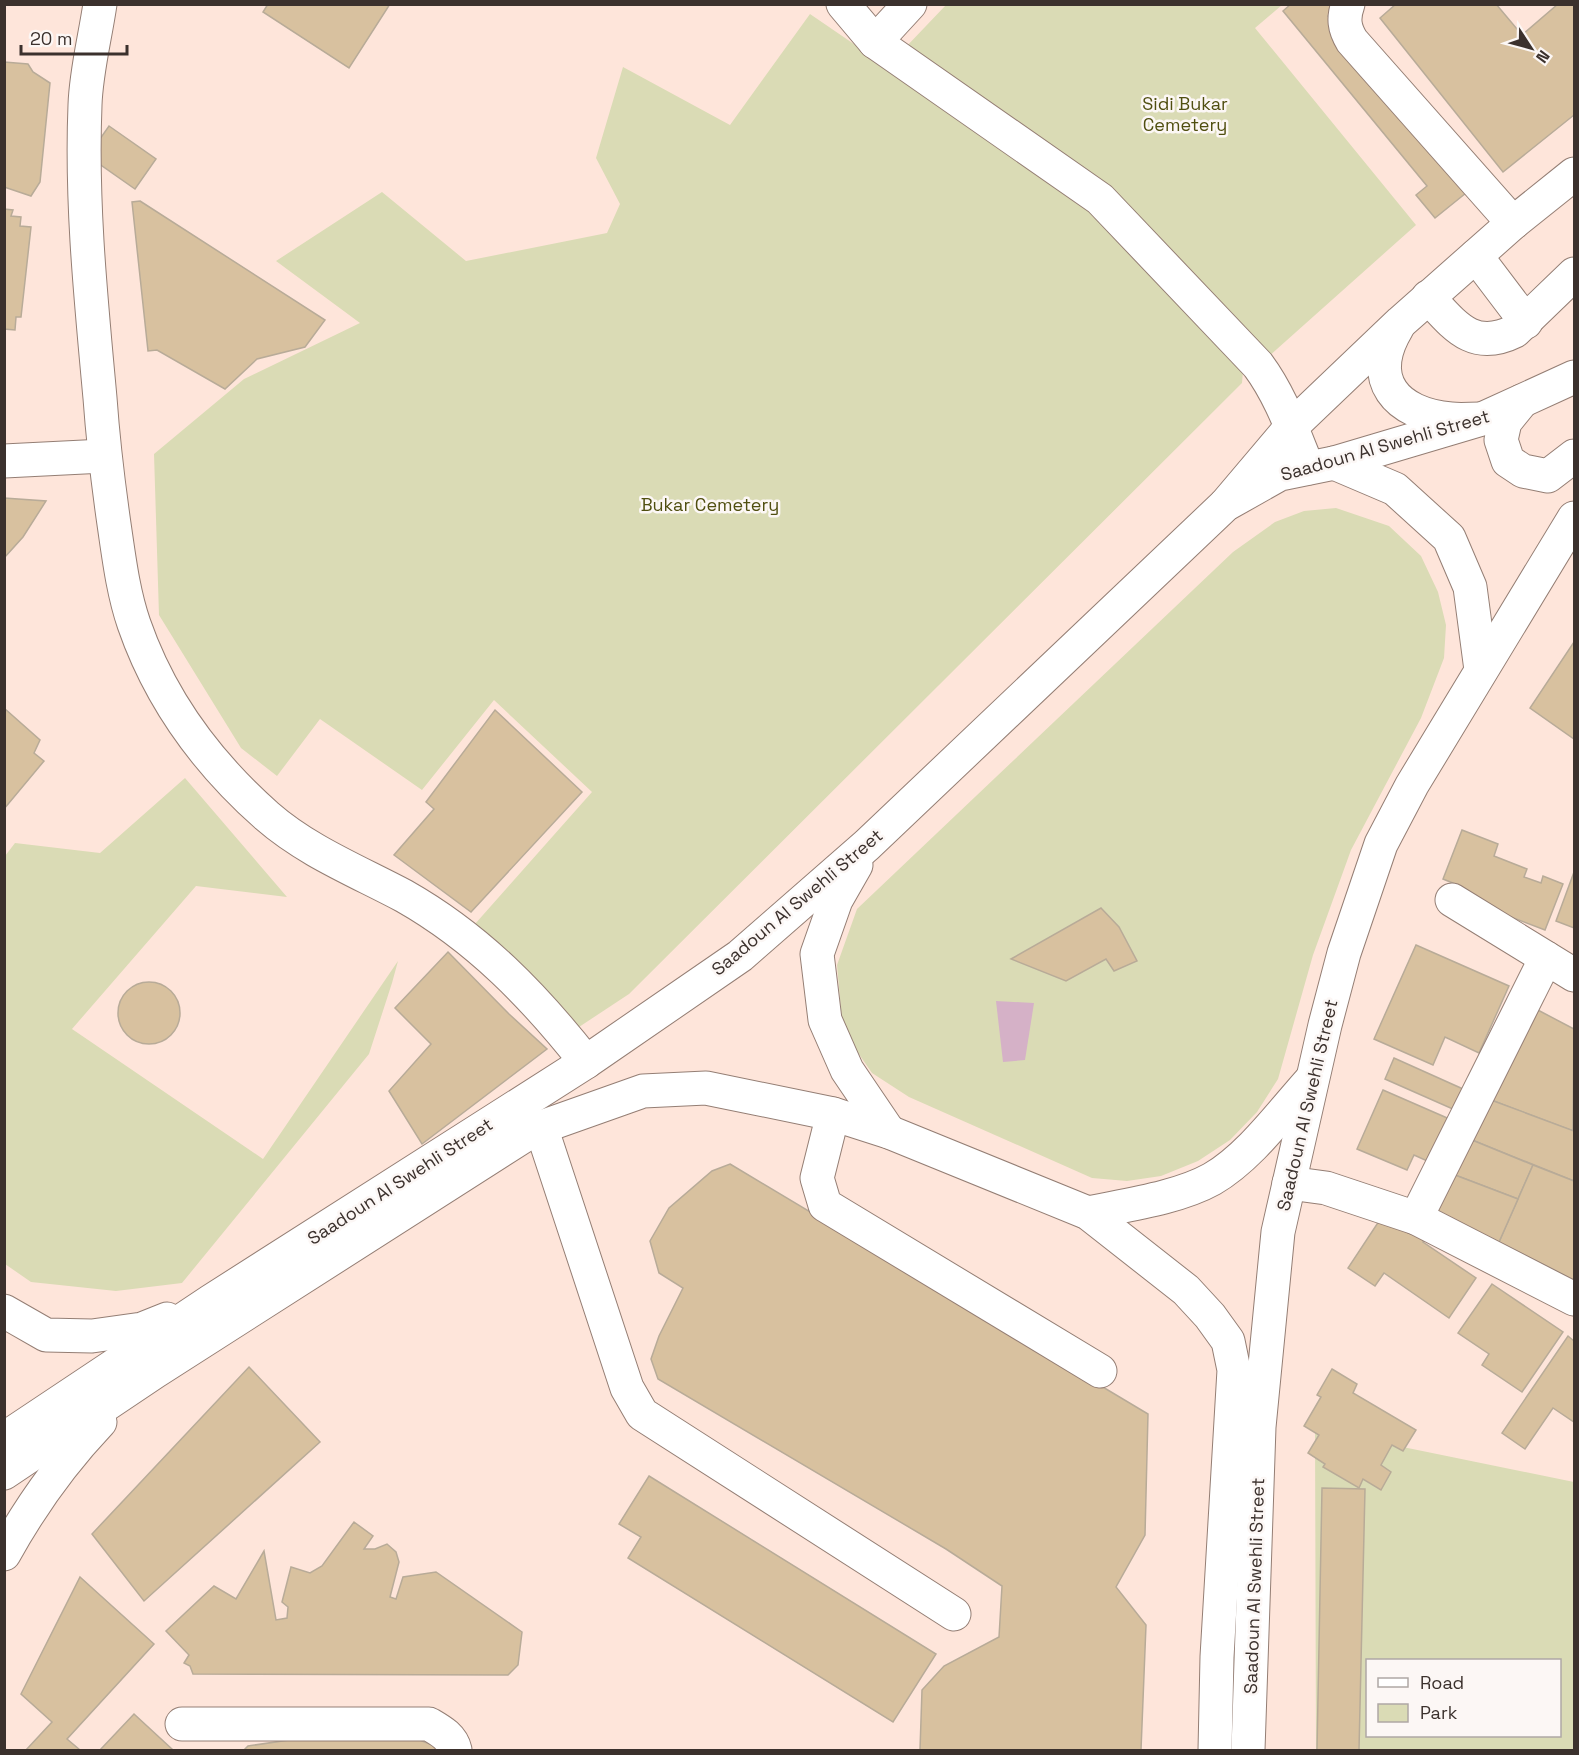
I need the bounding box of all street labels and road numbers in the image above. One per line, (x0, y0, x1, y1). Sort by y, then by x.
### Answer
street label: Saadoun Al Swehli Street (1278, 404, 1492, 486)
street label: Saadoun Al Swehli Street (707, 824, 887, 980)
street label: Saadoun Al Swehli Street (1271, 997, 1343, 1213)
street label: Saadoun Al Swehli Street (303, 1112, 497, 1250)
street label: Saadoun Al Swehli Street (1239, 1477, 1269, 1695)

